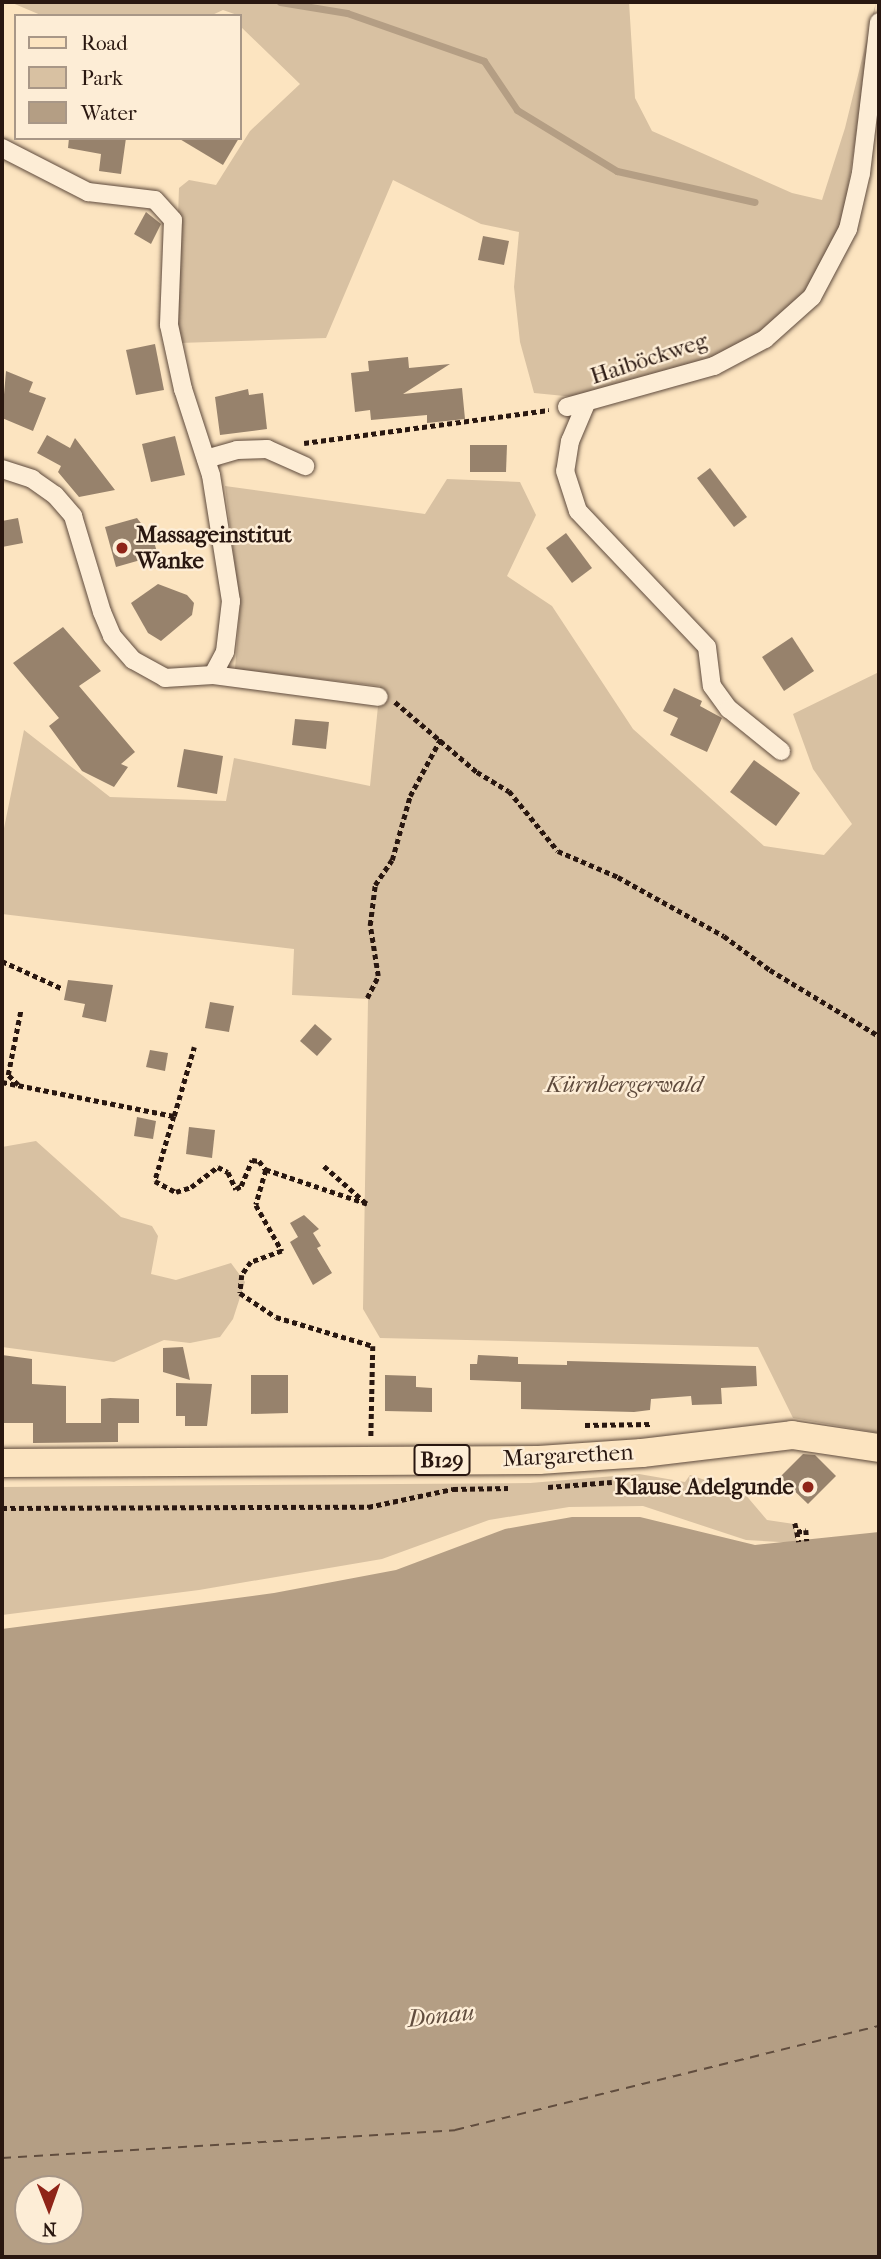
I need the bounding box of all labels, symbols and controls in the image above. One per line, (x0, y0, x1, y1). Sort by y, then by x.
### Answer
legend (14, 14, 242, 140)
text: Road (81, 31, 128, 55)
text: Park (81, 66, 123, 90)
text: Water (81, 101, 137, 125)
street label: Haiböckweg (587, 327, 711, 391)
place label: Massageinstitut Wanke (136, 521, 292, 575)
marker: Massageinstitut Wanke (114, 540, 130, 556)
park label: Kürnbergerwald (546, 1071, 702, 1099)
street label: Margarethen (502, 1439, 634, 1473)
road number: B129 (412, 1442, 472, 1478)
place label: Klause Adelgunde (615, 1473, 794, 1501)
marker: Klause Adelgunde (800, 1479, 816, 1495)
water label: Donau (406, 1998, 476, 2034)
north arrow (14, 2175, 84, 2245)
text: N (42, 2218, 57, 2240)

